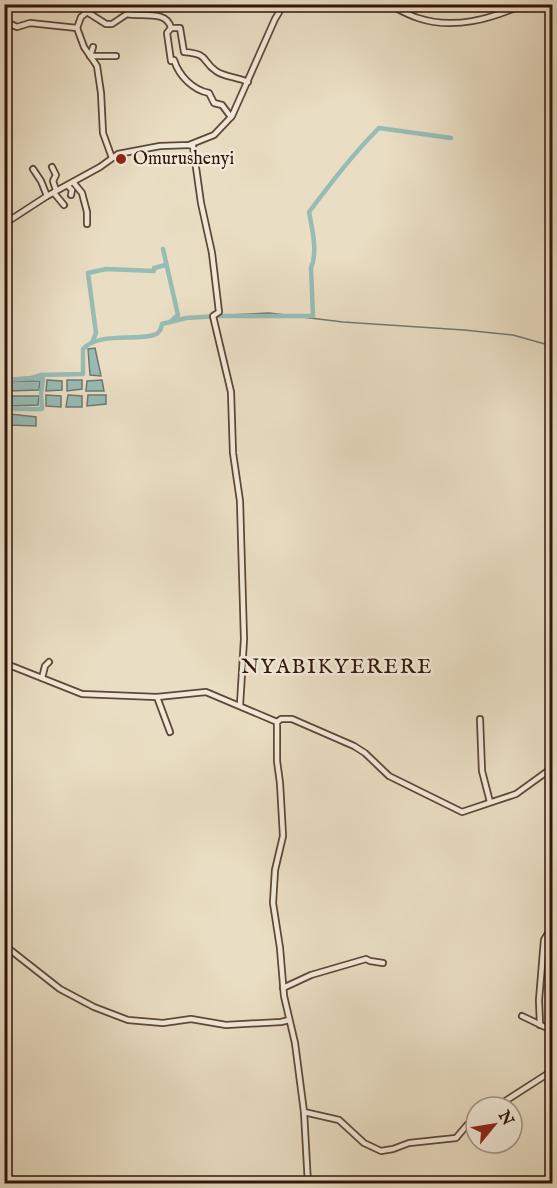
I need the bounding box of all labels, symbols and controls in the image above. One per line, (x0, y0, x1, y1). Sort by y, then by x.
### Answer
place label: Omurushenyi (133, 148, 234, 171)
marker: Omurushenyi (114, 152, 128, 166)
district label: NYABIKYERERE (241, 654, 433, 681)
north arrow (464, 1095, 524, 1155)
text: N (493, 1107, 517, 1130)

